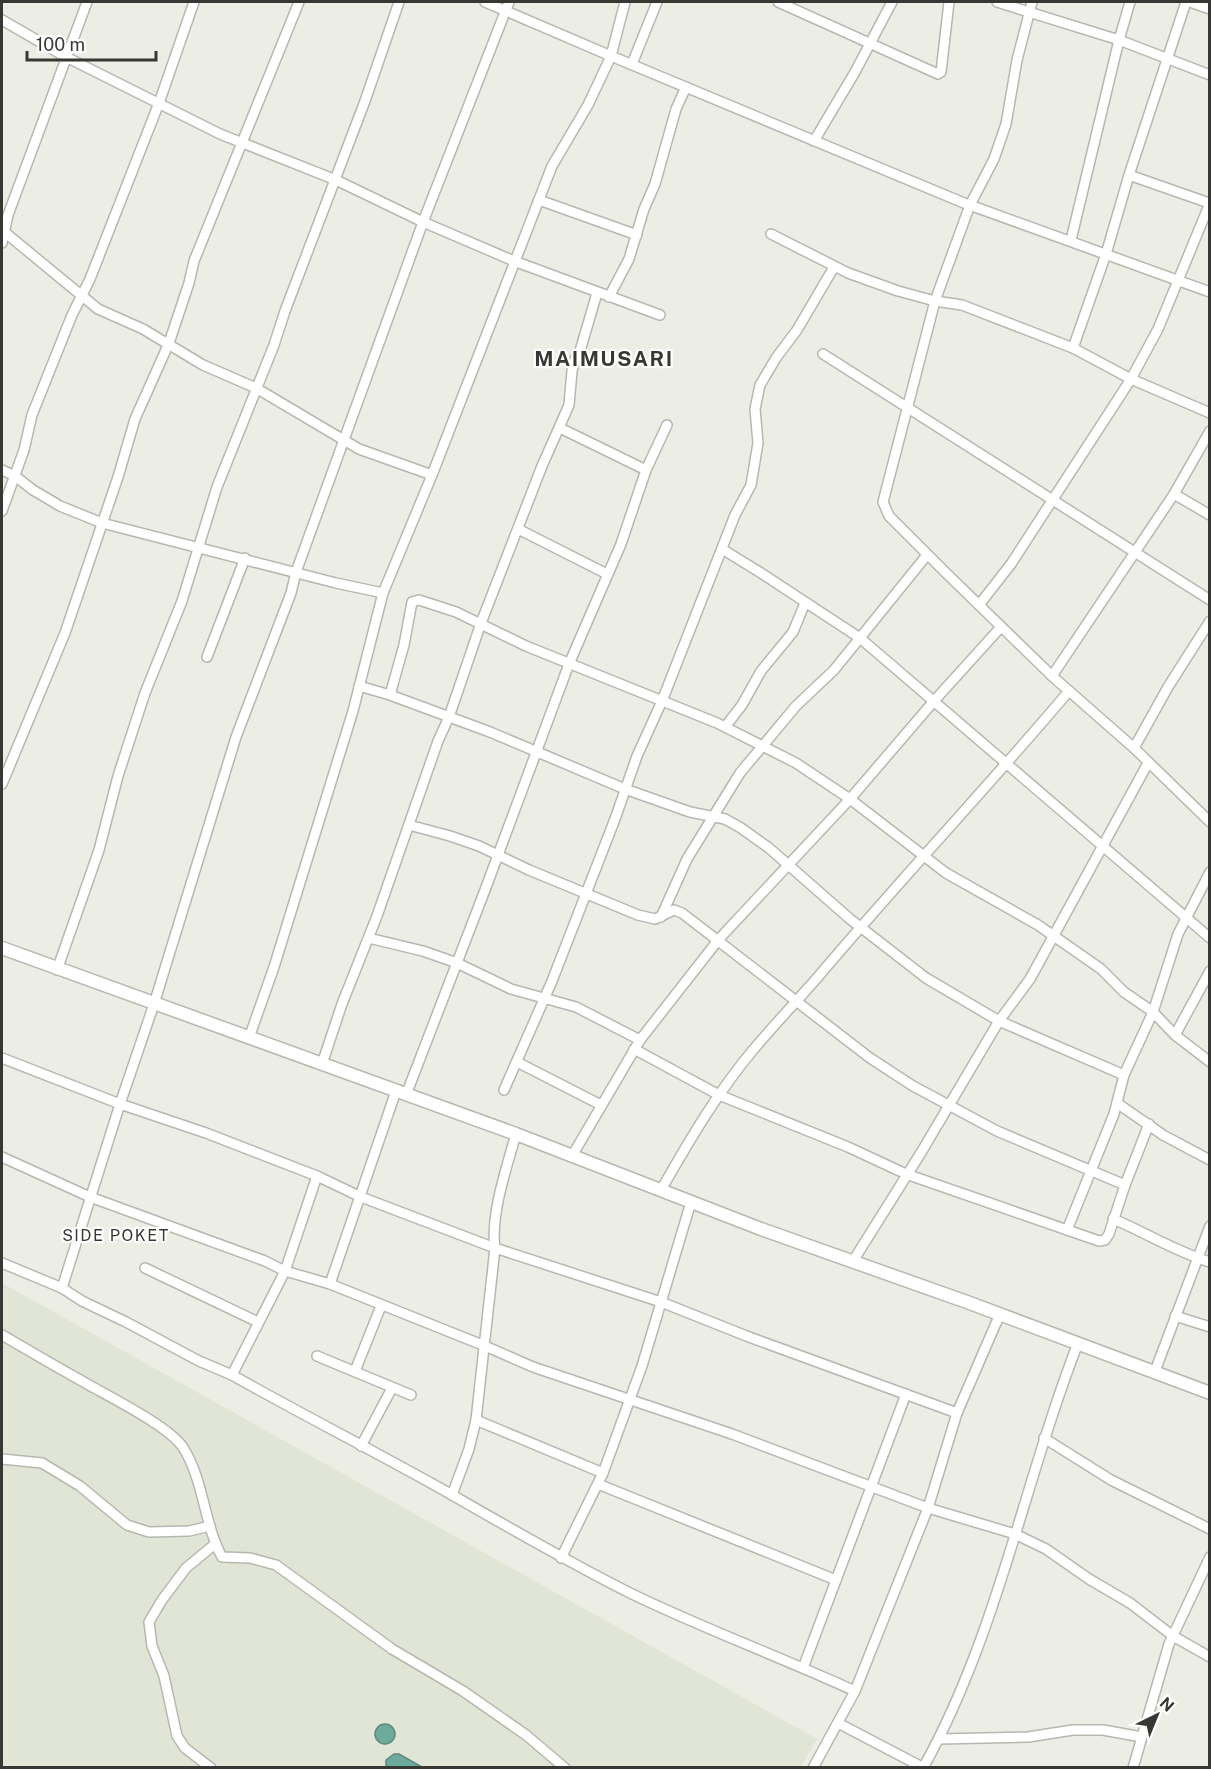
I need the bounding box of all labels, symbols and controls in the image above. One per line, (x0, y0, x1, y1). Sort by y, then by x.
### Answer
scale bar (27, 24, 156, 62)
text: 100 m (36, 34, 85, 55)
district label: MAIMUSARI (534, 346, 674, 371)
district label: SIDE POKET (62, 1226, 170, 1245)
north arrow (1127, 1685, 1187, 1745)
text: N (1156, 1693, 1178, 1716)

